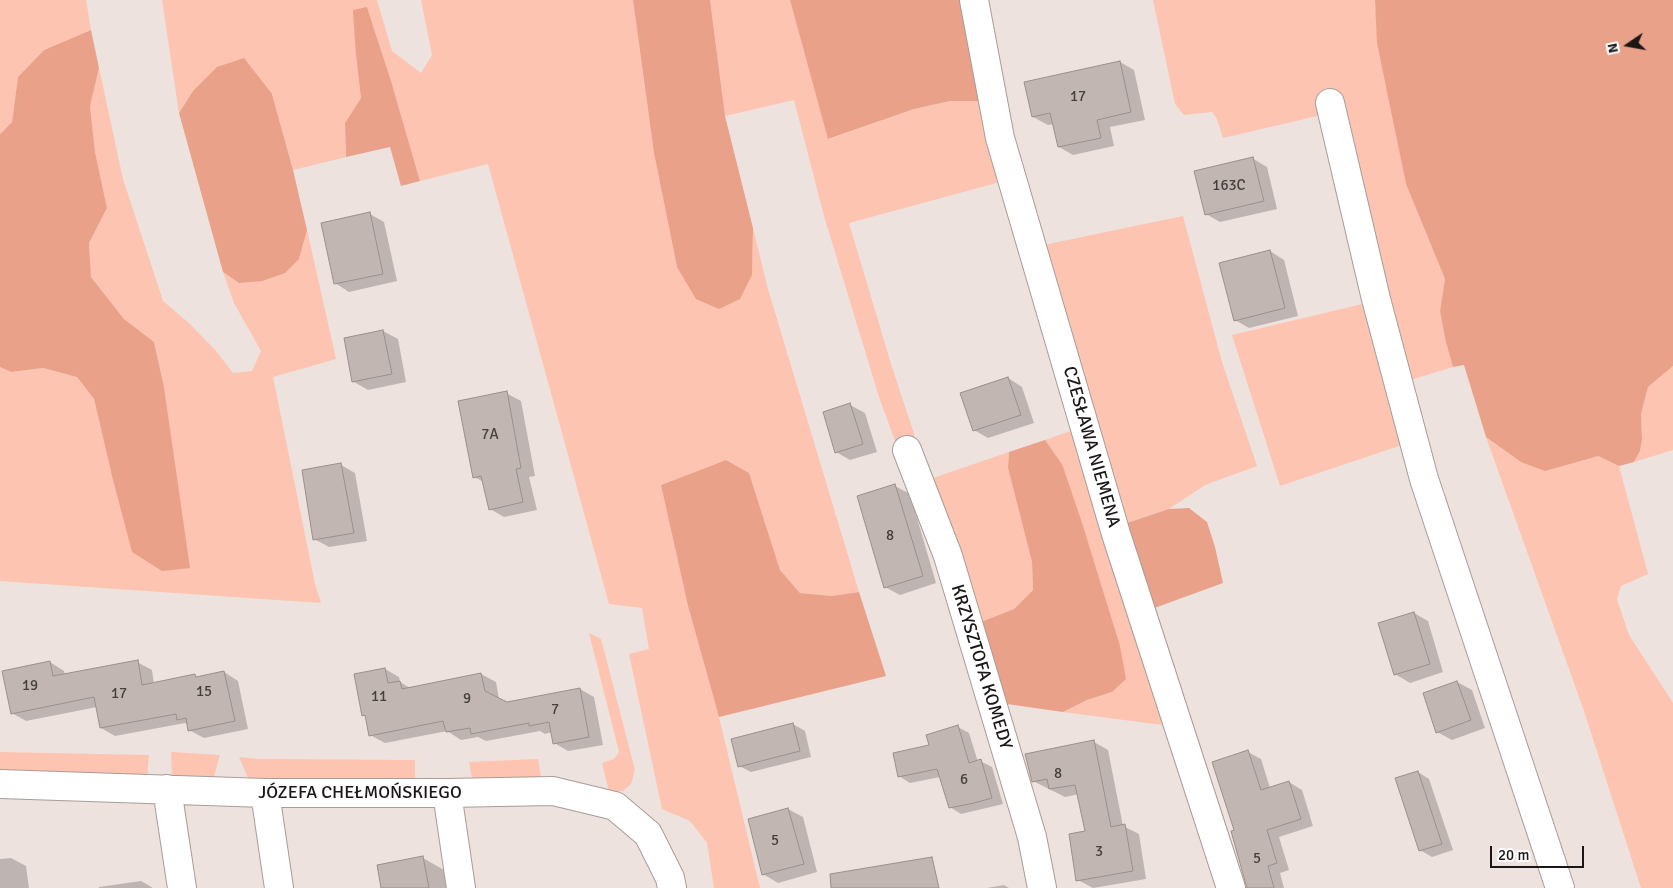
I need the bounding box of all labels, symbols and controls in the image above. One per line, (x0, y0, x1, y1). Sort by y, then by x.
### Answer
north arrow (1603, 20, 1653, 70)
text: N (1604, 42, 1622, 55)
house number: 17 (1070, 88, 1086, 106)
house number: 163C (1212, 177, 1246, 195)
street label: CZESŁAWA NIEMENA (1058, 364, 1124, 530)
house number: 7A (481, 426, 499, 444)
house number: 8 (886, 527, 894, 545)
street label: KRZYSZTOFA KOMEDY (946, 582, 1016, 752)
house number: 19 (22, 677, 38, 695)
house number: 15 (196, 683, 212, 701)
house number: 17 (111, 685, 127, 703)
house number: 11 (371, 688, 387, 706)
house number: 9 (463, 690, 471, 708)
house number: 7 (551, 701, 559, 719)
house number: 8 (1054, 765, 1062, 783)
house number: 6 (960, 771, 968, 789)
street label: JÓZEFA CHEŁMOŃSKIEGO (258, 782, 462, 804)
house number: 5 (771, 832, 779, 850)
scale bar (1493, 836, 1587, 868)
house number: 3 (1095, 843, 1103, 861)
text: 20 m (1498, 846, 1529, 864)
house number: 5 (1253, 850, 1261, 868)

